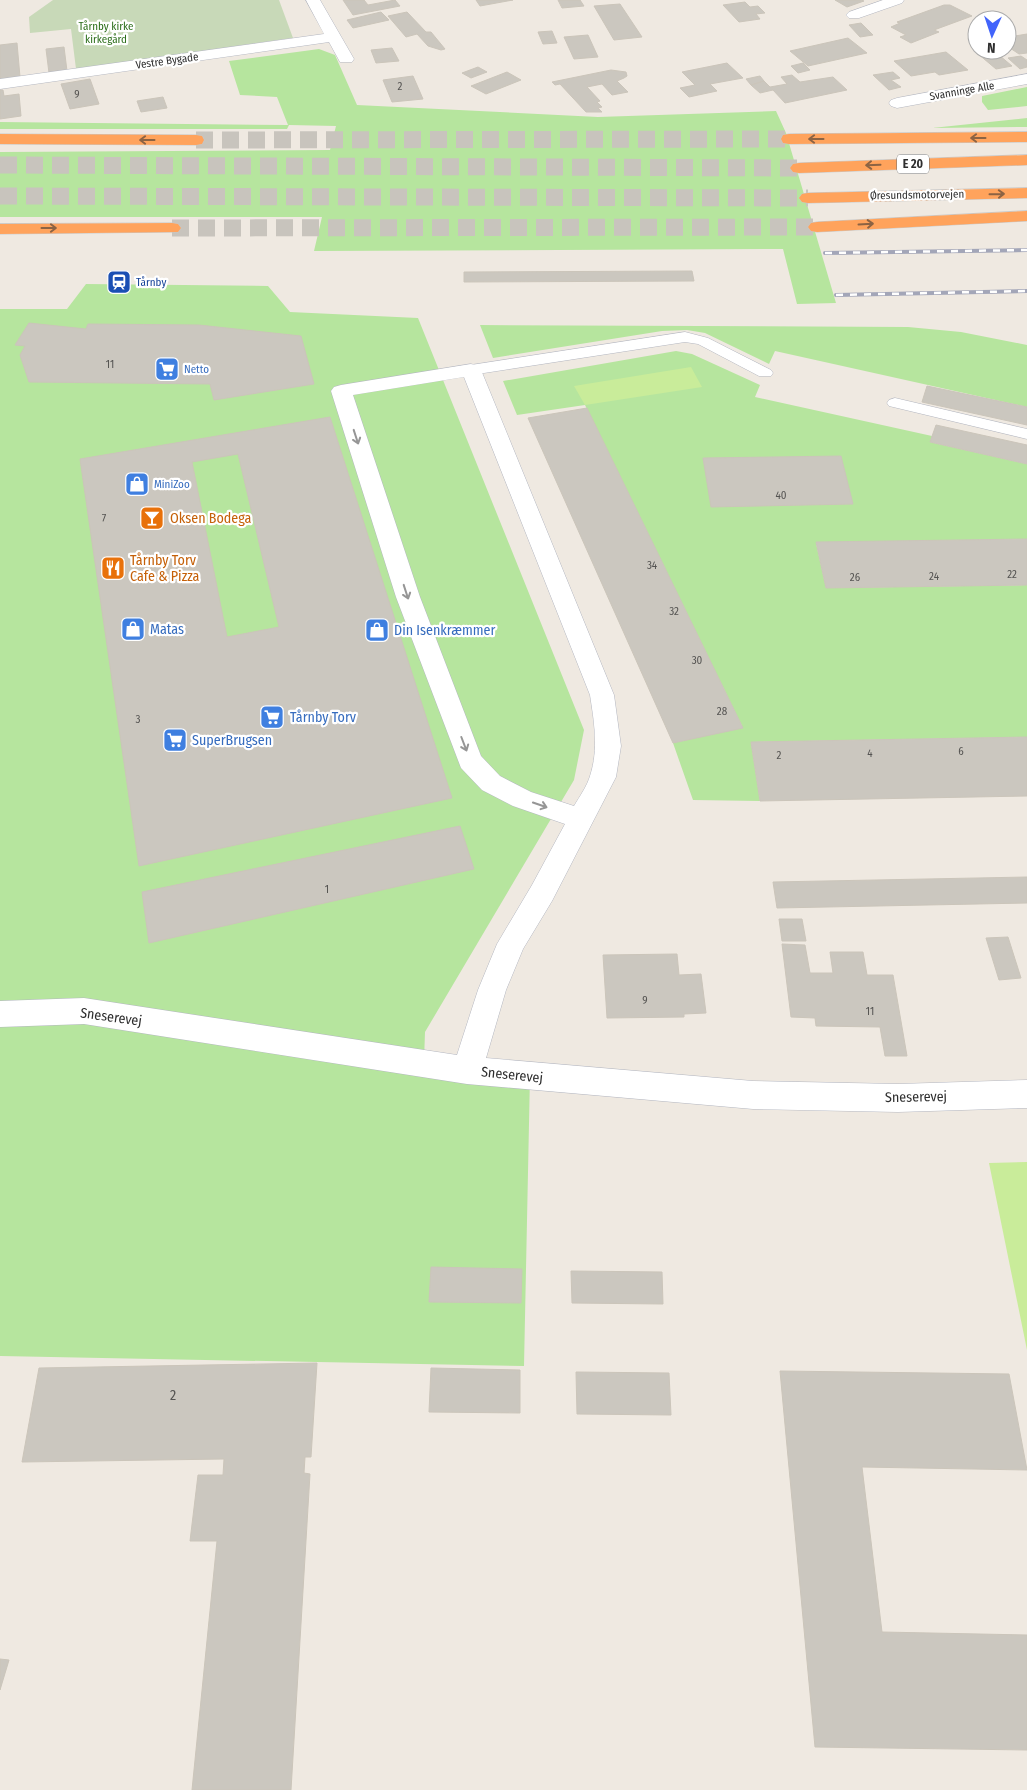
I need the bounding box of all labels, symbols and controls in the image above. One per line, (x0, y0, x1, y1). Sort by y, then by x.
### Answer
north arrow (967, 10, 1017, 60)
park label: Tårnby kirke kirkegård (78, 20, 134, 46)
text: N (987, 39, 996, 56)
street label: Vestre Bygade (135, 50, 199, 72)
street label: Svanninge Alle (929, 79, 995, 103)
house number: 2 (398, 80, 403, 93)
house number: 9 (74, 88, 80, 101)
one-way arrow (971, 133, 987, 143)
one-way arrow (808, 134, 824, 144)
one-way arrow (139, 135, 156, 145)
road number: E 20 (897, 154, 929, 173)
one-way arrow (866, 161, 882, 170)
street label: Øresundsmotorvejen (870, 188, 964, 202)
one-way arrow (988, 189, 1004, 198)
one-way arrow (857, 220, 873, 229)
one-way arrow (40, 223, 56, 233)
station icon: Tårnby (106, 269, 132, 295)
place label: Tårnby (136, 276, 166, 289)
supermarket icon: Netto (154, 356, 180, 382)
house number: 11 (106, 358, 114, 371)
place label: Netto (184, 363, 209, 376)
one-way arrow (352, 429, 361, 444)
shop icon: MiniZoo (124, 471, 150, 497)
place label: MiniZoo (154, 478, 190, 491)
house number: 40 (775, 489, 787, 502)
bar icon: Oksen Bodega (139, 505, 165, 531)
place label: Oksen Bodega (170, 510, 252, 527)
house number: 7 (102, 512, 107, 525)
place label: Tårnby Torv Cafe & Pizza (130, 552, 200, 585)
restaurant icon: Tårnby Torv Cafe & Pizza (100, 555, 126, 581)
house number: 34 (647, 559, 658, 572)
house number: 22 (1007, 568, 1017, 581)
house number: 24 (929, 570, 940, 583)
house number: 26 (850, 571, 861, 584)
one-way arrow (402, 583, 411, 599)
house number: 32 (669, 605, 679, 618)
shop icon: Matas (120, 616, 146, 642)
shop icon: Din Isenkræmmer (364, 617, 390, 643)
place label: Matas (150, 621, 184, 638)
place label: Din Isenkræmmer (394, 622, 495, 639)
house number: 30 (692, 654, 703, 667)
supermarket icon: Tårnby Torv (259, 704, 285, 730)
house number: 28 (717, 705, 728, 718)
place label: Tårnby Torv (290, 709, 357, 726)
house number: 3 (136, 713, 141, 726)
supermarket icon: SuperBrugsen (162, 727, 188, 753)
place label: SuperBrugsen (192, 732, 272, 749)
one-way arrow (459, 736, 469, 751)
house number: 6 (958, 745, 964, 758)
house number: 4 (867, 747, 873, 760)
house number: 2 (777, 749, 782, 762)
one-way arrow (532, 801, 547, 810)
house number: 1 (325, 883, 329, 896)
house number: 9 (642, 994, 648, 1007)
street label: Sneserevej (79, 1004, 143, 1030)
house number: 11 (866, 1005, 874, 1018)
street label: Sneserevej (480, 1063, 544, 1087)
street label: Sneserevej (885, 1088, 947, 1106)
house number: 2 (170, 1387, 176, 1404)

